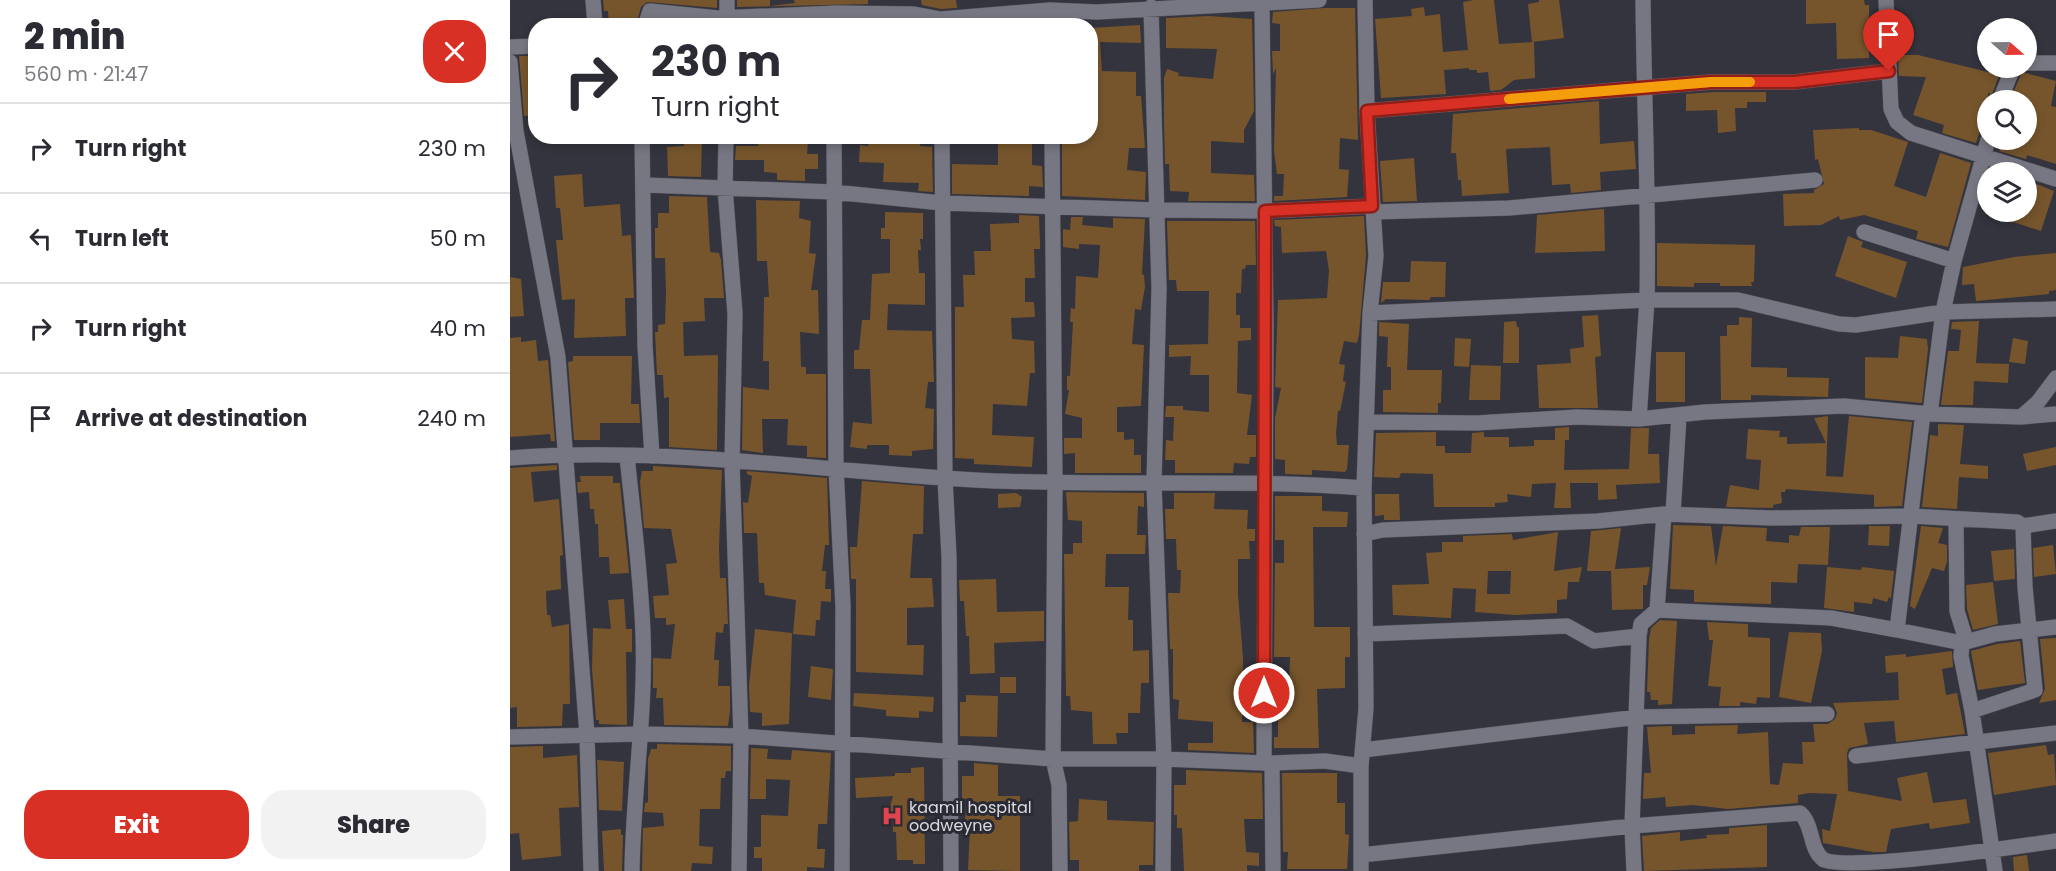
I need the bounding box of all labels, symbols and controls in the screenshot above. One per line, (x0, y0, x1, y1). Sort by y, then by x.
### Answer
pin (1863, 9, 1914, 71)
text: 2 min (24, 11, 126, 62)
icon: arrive (1872, 18, 1905, 51)
north arrow (1977, 18, 2037, 78)
map controls (1977, 18, 2037, 222)
button: close (423, 20, 486, 83)
text: 230 m (651, 32, 781, 91)
icon: right (552, 42, 630, 120)
text: 560 m · 21:47 (24, 60, 148, 88)
text: Turn right (651, 88, 780, 125)
button: search (1977, 90, 2037, 150)
icon: right (24, 132, 57, 165)
text: Turn right (75, 133, 186, 164)
text: 230 m (418, 133, 486, 164)
button: layers (1977, 162, 2037, 222)
icon: left (24, 222, 57, 255)
text: Turn left (75, 223, 169, 254)
text: 50 m (430, 223, 486, 254)
icon: right (24, 312, 57, 345)
text: Turn right (75, 313, 186, 344)
text: 40 m (430, 313, 486, 344)
icon: arrive (24, 402, 57, 435)
text: Arrive at destination (75, 403, 307, 434)
text: 240 m (417, 403, 486, 434)
position arrow (1232, 661, 1296, 725)
button: Exit (24, 790, 249, 859)
button: Share (261, 790, 486, 859)
place label: kaamil hospital oodweyne (909, 796, 1032, 837)
hospital icon: kaamil hospital oodweyne (880, 804, 904, 828)

